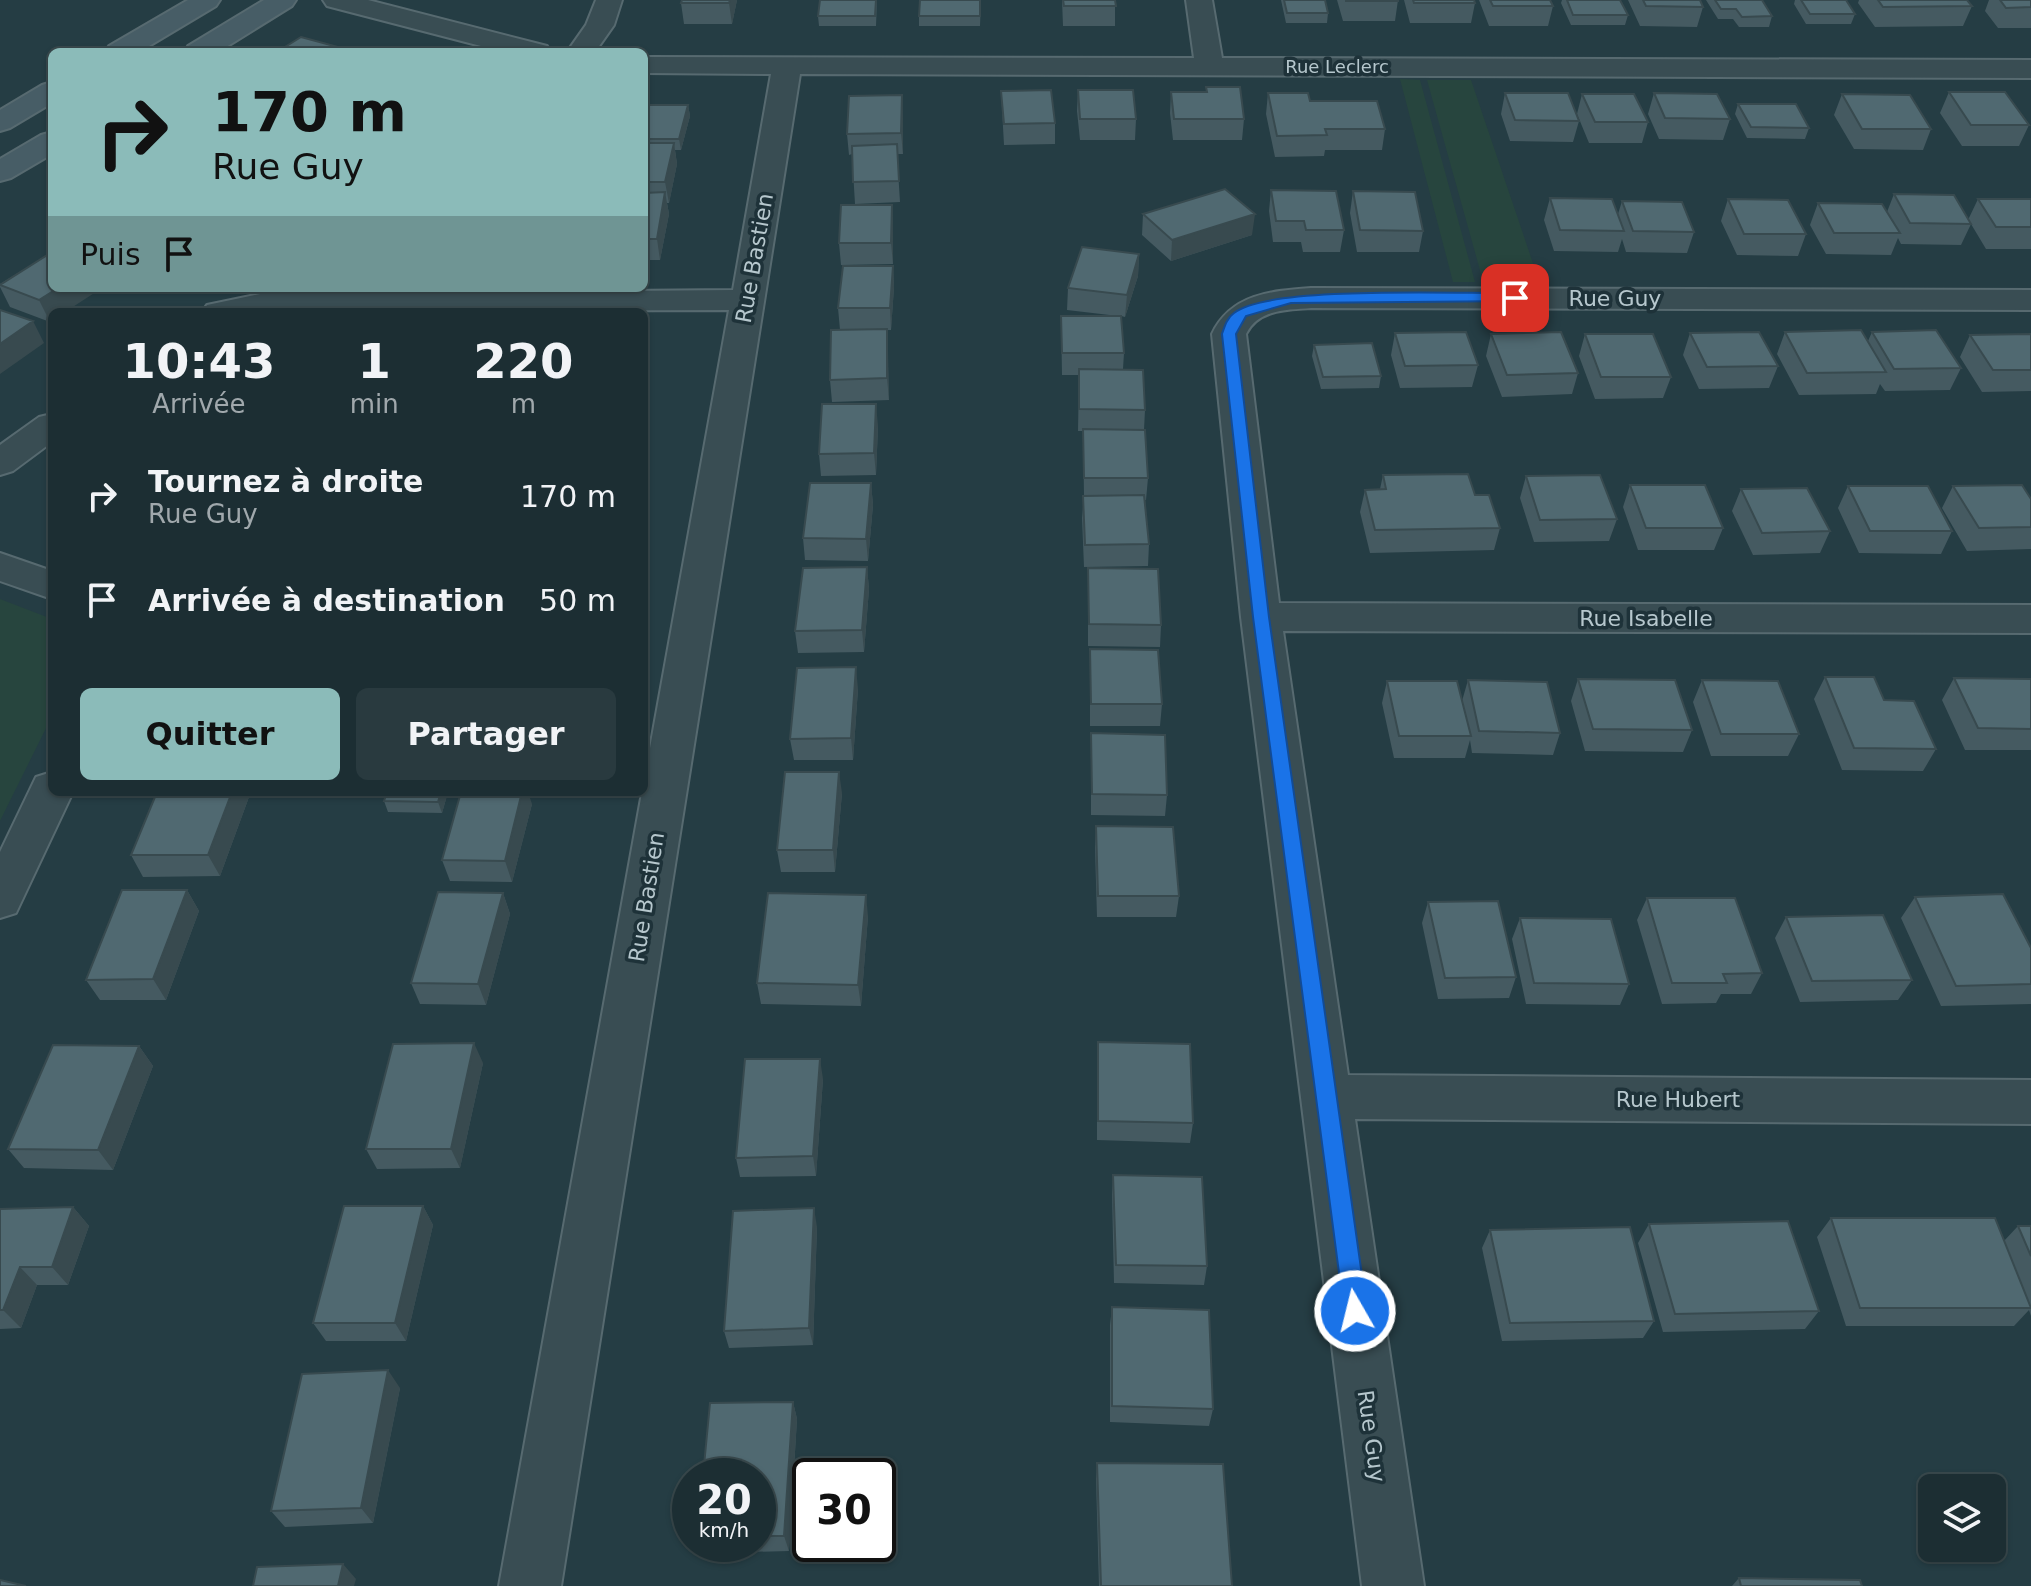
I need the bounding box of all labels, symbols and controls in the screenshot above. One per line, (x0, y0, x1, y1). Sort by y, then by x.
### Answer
street label: Rue Leclerc (1285, 56, 1389, 77)
text: 170 m (212, 79, 407, 144)
icon: right (80, 80, 184, 184)
text: Rue Guy (212, 146, 364, 187)
street label: Rue Bastien (731, 191, 778, 325)
icon: arrive (157, 232, 201, 276)
text: Puis (80, 237, 141, 272)
pin (1481, 264, 1549, 332)
icon: arrive (1493, 276, 1537, 320)
street label: Rue Guy (1569, 286, 1661, 311)
text: 10:43 (122, 333, 275, 389)
text: 1 (358, 333, 391, 389)
text: 220 (473, 333, 573, 389)
text: Arrivée (152, 389, 246, 419)
text: min (350, 389, 399, 419)
text: m (511, 389, 536, 419)
text: Tournez à droite (148, 464, 423, 499)
icon: right (80, 474, 124, 518)
text: 170 m (520, 479, 616, 514)
text: Rue Guy (148, 499, 258, 529)
icon: arrive (80, 578, 124, 622)
text: Arrivée à destination (148, 583, 505, 618)
text: 50 m (539, 583, 616, 618)
street label: Rue Isabelle (1579, 606, 1713, 631)
button: Quitter (80, 688, 340, 780)
button: Partager (356, 688, 616, 780)
street label: Rue Bastien (624, 830, 669, 964)
street label: Rue Hubert (1616, 1087, 1741, 1112)
position arrow (1313, 1269, 1397, 1353)
street label: Rue Guy (1353, 1388, 1390, 1484)
speed limit sign: 30 (792, 1458, 896, 1562)
map controls (1918, 1474, 2006, 1562)
button: layers (1918, 1474, 2006, 1562)
text: 20 (696, 1477, 752, 1523)
text: km/h (699, 1518, 749, 1542)

